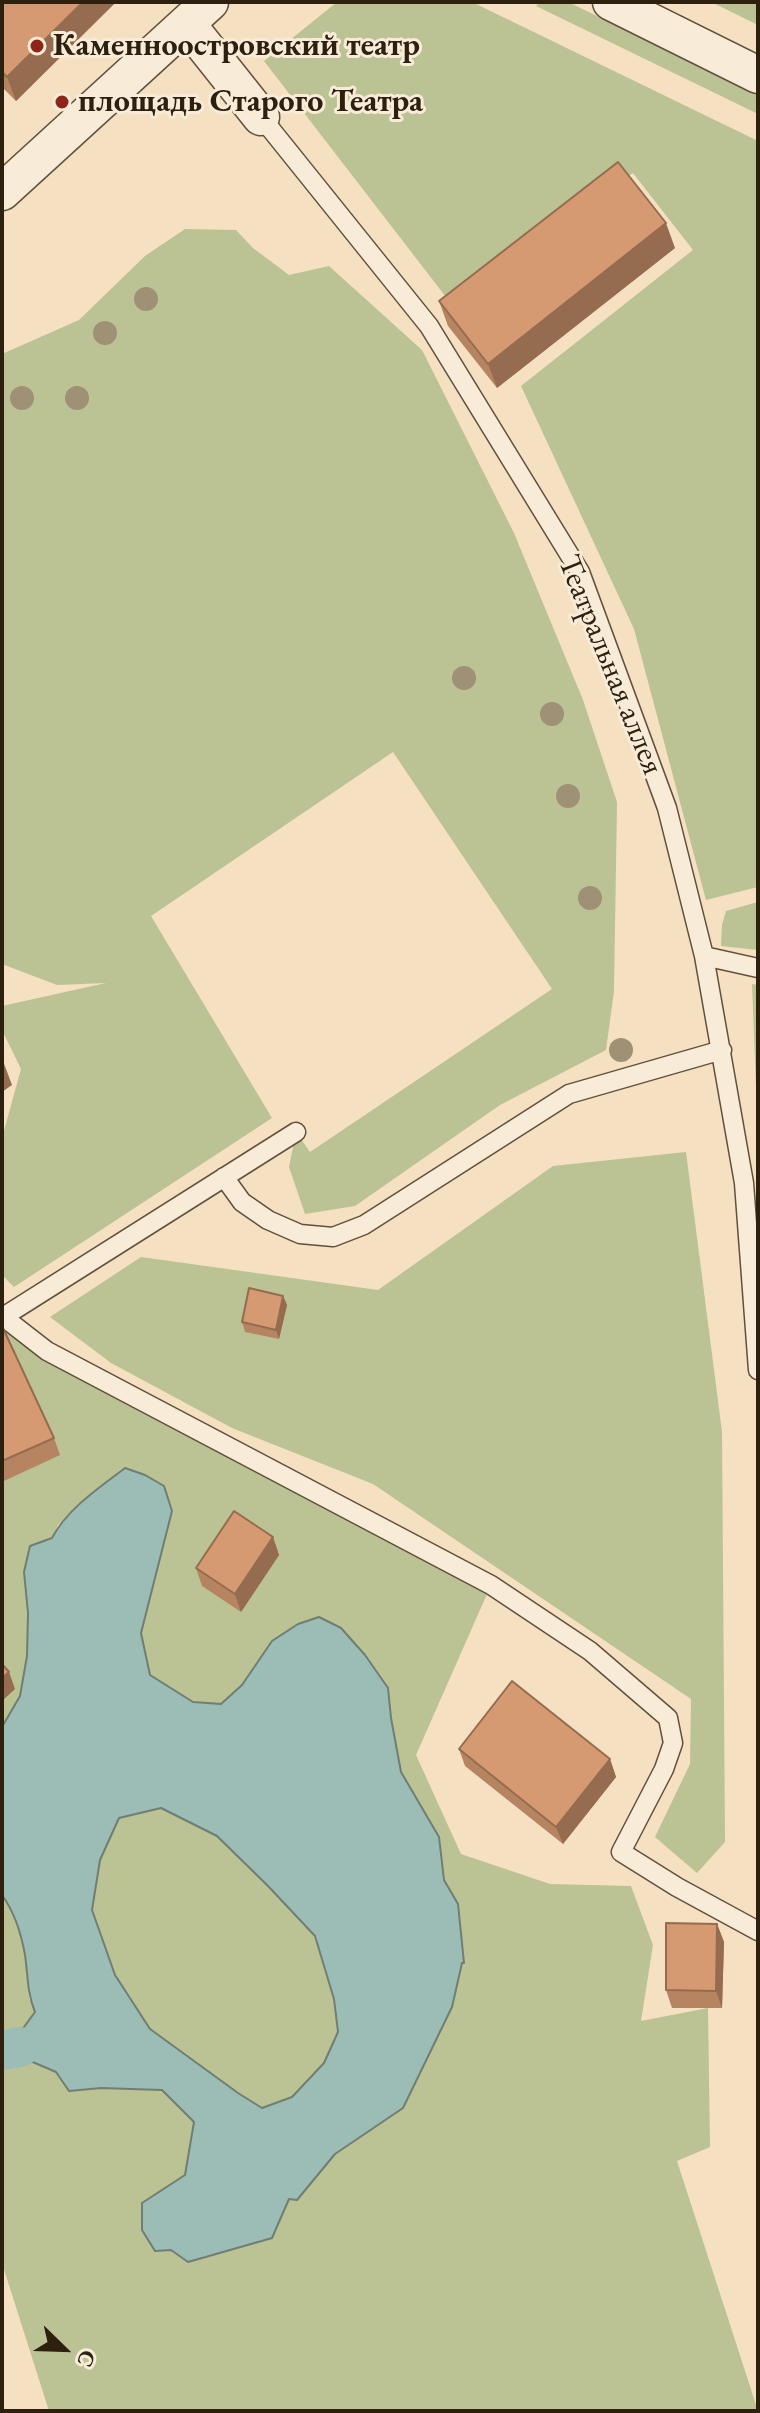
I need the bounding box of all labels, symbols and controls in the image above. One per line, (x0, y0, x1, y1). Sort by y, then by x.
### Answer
place label: Каменноостровский театр (53, 27, 420, 65)
marker: Каменноостровский театр (28, 37, 46, 55)
place label: площадь Старого Театра (78, 83, 423, 121)
marker: площадь Старого Театра (53, 93, 71, 111)
street label: Театральная аллея (548, 550, 672, 780)
north arrow (24, 2309, 104, 2389)
text: С (70, 2346, 103, 2371)

